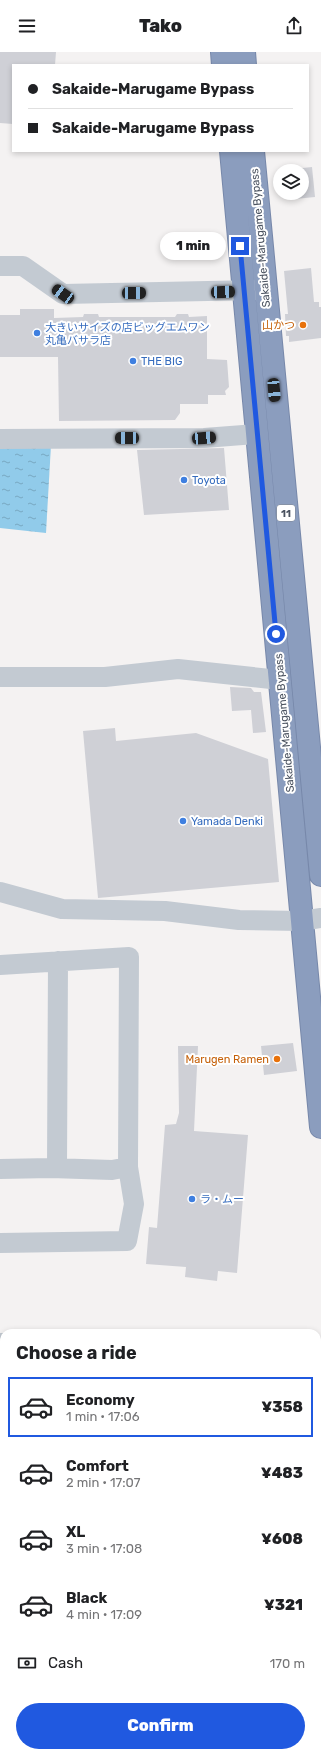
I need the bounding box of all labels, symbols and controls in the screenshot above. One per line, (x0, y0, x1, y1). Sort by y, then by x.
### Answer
icon: menu (16, 15, 38, 37)
text: Tako (139, 15, 182, 37)
icon: share (283, 15, 305, 37)
text: Sakaide-Marugame Bypass (52, 80, 254, 98)
text: Sakaide-Marugame Bypass (52, 119, 254, 137)
map controls (273, 164, 309, 200)
button: layers (273, 164, 309, 200)
street label: Sakaide-Marugame Bypass (248, 168, 273, 308)
callout: 1 min (160, 232, 226, 260)
route end (231, 237, 249, 255)
text: 1 min (176, 238, 210, 253)
car (50, 282, 76, 306)
car (211, 286, 235, 298)
car (122, 287, 146, 299)
place label: 山かつ (262, 319, 295, 332)
marker: 山かつ (298, 320, 308, 330)
place label: 大きいサイズの店ビッグエムワン 丸亀バサラ店 (45, 321, 210, 347)
marker: 大きいサイズの店ビッグエムワン 丸亀バサラ店 (32, 328, 42, 338)
place label: THE BIG (141, 355, 182, 368)
marker: THE BIG (128, 356, 138, 366)
car (267, 378, 281, 402)
car (192, 431, 216, 445)
car (115, 432, 139, 444)
place label: Toyota (192, 474, 226, 487)
marker: Toyota (179, 475, 189, 485)
road number: 11 (277, 505, 295, 521)
route start (267, 625, 285, 643)
street label: Sakaide-Marugame Bypass (272, 653, 297, 793)
place label: Yamada Denki (191, 815, 263, 828)
marker: Yamada Denki (178, 816, 188, 826)
place label: Marugen Ramen (185, 1053, 269, 1066)
marker: Marugen Ramen (272, 1054, 282, 1064)
place label: ラ・ムー (200, 1193, 244, 1206)
marker: ラ・ムー (187, 1194, 197, 1204)
text: Choose a ride (16, 1342, 137, 1364)
icon: car (18, 1389, 54, 1425)
text: Economy (66, 1391, 135, 1409)
text: ¥358 (262, 1398, 303, 1416)
text: 1 min · 17:06 (66, 1409, 140, 1424)
icon: car (18, 1455, 54, 1491)
text: Comfort (66, 1457, 129, 1475)
text: ¥483 (261, 1464, 303, 1482)
text: 2 min · 17:07 (66, 1475, 141, 1490)
icon: car (18, 1521, 54, 1557)
text: XL (66, 1523, 85, 1541)
text: ¥608 (261, 1530, 303, 1548)
text: 3 min · 17:08 (66, 1541, 142, 1556)
icon: car (18, 1587, 54, 1623)
text: Black (66, 1589, 107, 1607)
text: ¥321 (264, 1596, 303, 1614)
text: 4 min · 17:09 (66, 1607, 142, 1622)
icon: cash (16, 1652, 38, 1674)
text: Cash (48, 1654, 83, 1672)
text: 170 m (270, 1656, 305, 1671)
button: Confirm (16, 1703, 305, 1749)

